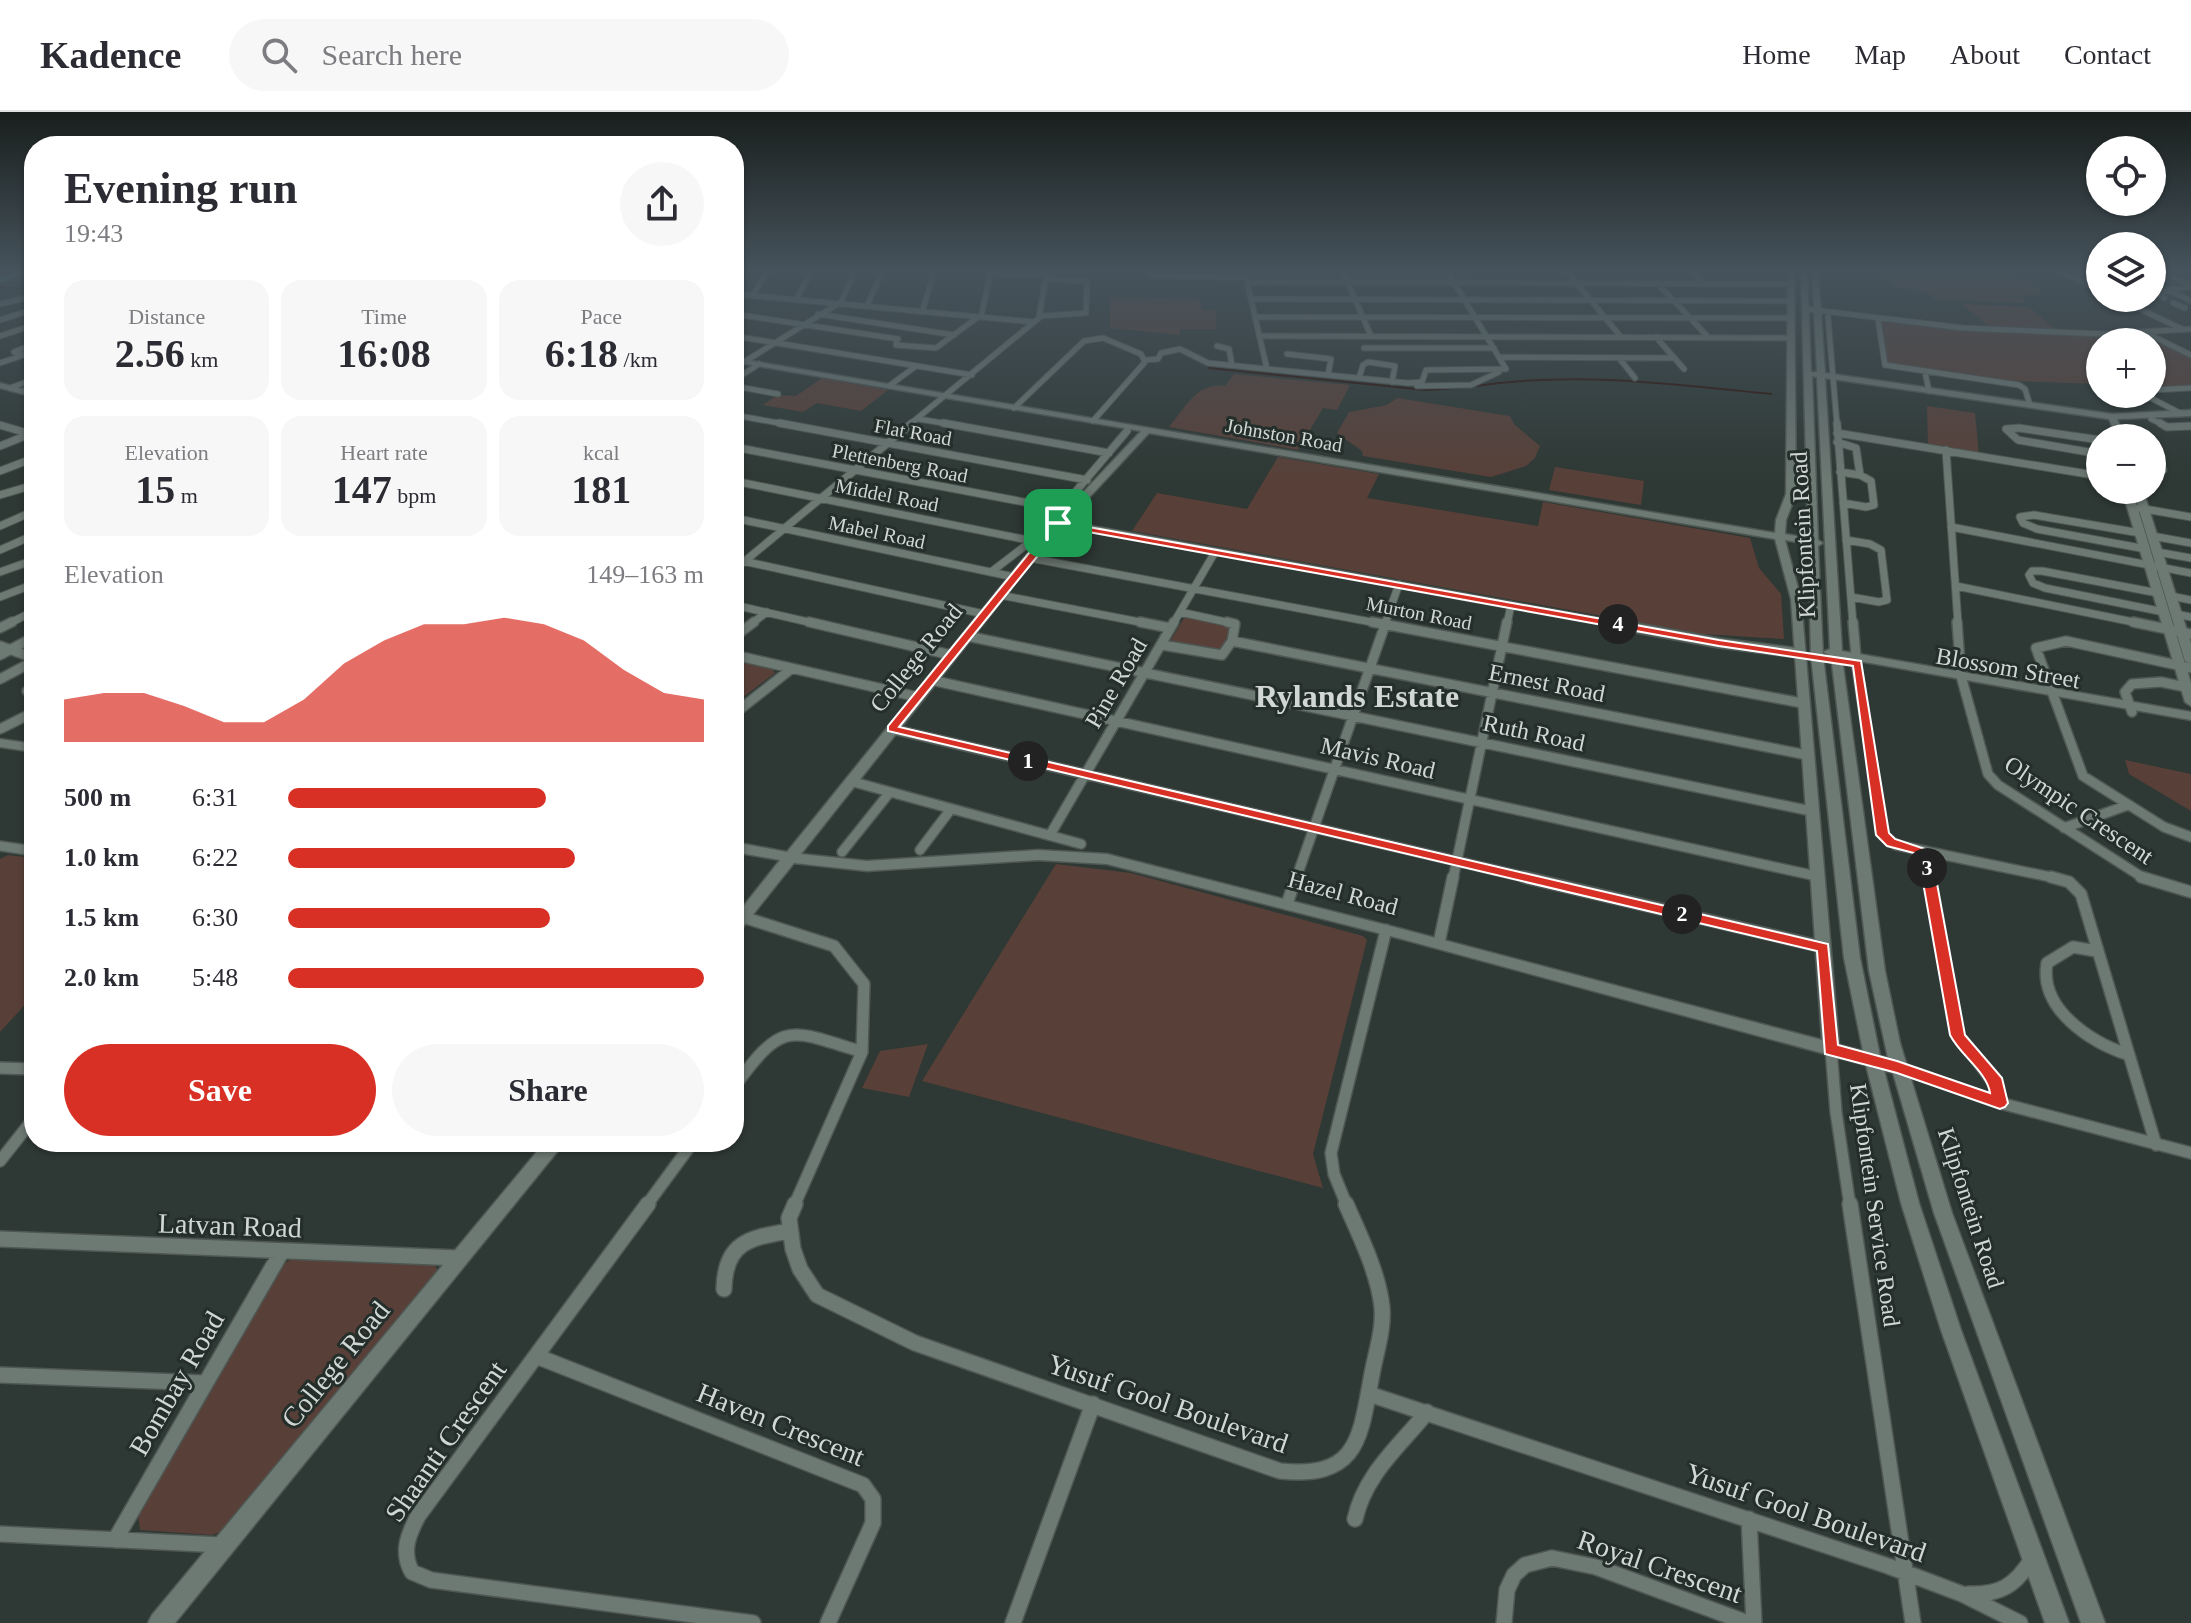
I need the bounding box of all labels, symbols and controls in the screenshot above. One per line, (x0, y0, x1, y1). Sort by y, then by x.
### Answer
search box (229, 19, 789, 91)
icon: search (257, 33, 301, 77)
text: Kadence (40, 34, 181, 76)
text: Search here (321, 38, 462, 71)
text: Home (1742, 39, 1811, 70)
text: Map (1855, 39, 1906, 70)
text: About (1950, 39, 2020, 70)
text: Contact (2064, 39, 2151, 70)
map controls (2086, 136, 2166, 504)
button: locate (2086, 136, 2166, 216)
button: share (620, 162, 704, 246)
text: Evening run (64, 164, 298, 213)
text: 19:43 (64, 219, 123, 248)
button: layers (2086, 232, 2166, 312)
text: Distance (128, 304, 205, 329)
text: Time (361, 304, 407, 329)
text: Pace (581, 304, 622, 329)
button: + (2086, 328, 2166, 408)
text: 2.56 (115, 331, 185, 376)
text: 16:08 (337, 331, 431, 376)
text: 6:18 (545, 331, 618, 376)
text: km (185, 347, 218, 372)
text: /km (618, 347, 658, 372)
street label: Flat Road (873, 414, 953, 450)
street label: Johnston Road (1224, 414, 1344, 456)
button: − (2086, 424, 2166, 504)
street label: Plettenberg Road (830, 439, 970, 488)
text: Elevation (125, 440, 209, 465)
text: Heart rate (340, 440, 428, 465)
text: kcal (583, 440, 620, 465)
street label: Klipfontein Road (1786, 451, 1820, 619)
text: 15 (135, 467, 175, 512)
text: 147 (332, 467, 392, 512)
text: 181 (571, 467, 631, 512)
street label: Middel Road (833, 474, 941, 516)
text: m (175, 483, 198, 508)
text: bpm (392, 483, 436, 508)
pin (1024, 489, 1092, 557)
icon: arrive (1036, 501, 1080, 545)
street label: Mabel Road (827, 511, 927, 553)
text: Elevation (64, 560, 164, 589)
text: 149–163 m (586, 560, 704, 589)
street label: Murton Road (1364, 592, 1474, 634)
street label: College Road (865, 599, 967, 717)
pin: 4 (1598, 604, 1638, 644)
text: 4 (1613, 611, 1624, 636)
street label: Pine Road (1080, 633, 1152, 733)
street label: Blossom Street (1934, 643, 2082, 694)
street label: Ernest Road (1487, 659, 1607, 707)
district label: Rylands Estate (1255, 678, 1459, 714)
street label: Ruth Road (1481, 710, 1587, 756)
street label: Mavis Road (1318, 732, 1438, 784)
pin: 1 (1008, 741, 1048, 781)
text: 1 (1023, 748, 1034, 773)
street label: Olympic Crescent (2000, 751, 2159, 870)
text: 500 m (64, 783, 131, 812)
text: 6:31 (192, 783, 238, 812)
text: 1.0 km (64, 843, 139, 872)
text: 6:22 (192, 843, 238, 872)
pin: 3 (1907, 848, 1947, 888)
text: 3 (1922, 855, 1933, 880)
street label: Hazel Road (1285, 866, 1401, 920)
pin: 2 (1662, 894, 1702, 934)
text: 2 (1677, 901, 1688, 926)
text: 1.5 km (64, 903, 139, 932)
text: 6:30 (192, 903, 238, 932)
text: 2.0 km (64, 963, 139, 992)
text: 5:48 (192, 963, 238, 992)
button: Save (64, 1044, 376, 1136)
button: Share (392, 1044, 704, 1136)
street label: Klipfontein Service Road (1845, 1082, 1905, 1328)
street label: Klipfontein Road (1933, 1124, 2009, 1292)
street label: Latvan Road (158, 1207, 302, 1244)
street label: College Road (275, 1295, 396, 1434)
street label: Bombay Road (123, 1306, 230, 1461)
street label: Yusuf Gool Boulevard (1044, 1348, 1292, 1459)
street label: Shaanti Crescent (379, 1355, 512, 1528)
street label: Haven Crescent (692, 1377, 869, 1472)
street label: Yusuf Gool Boulevard (1682, 1457, 1930, 1568)
street label: Royal Crescent (1574, 1524, 1746, 1609)

